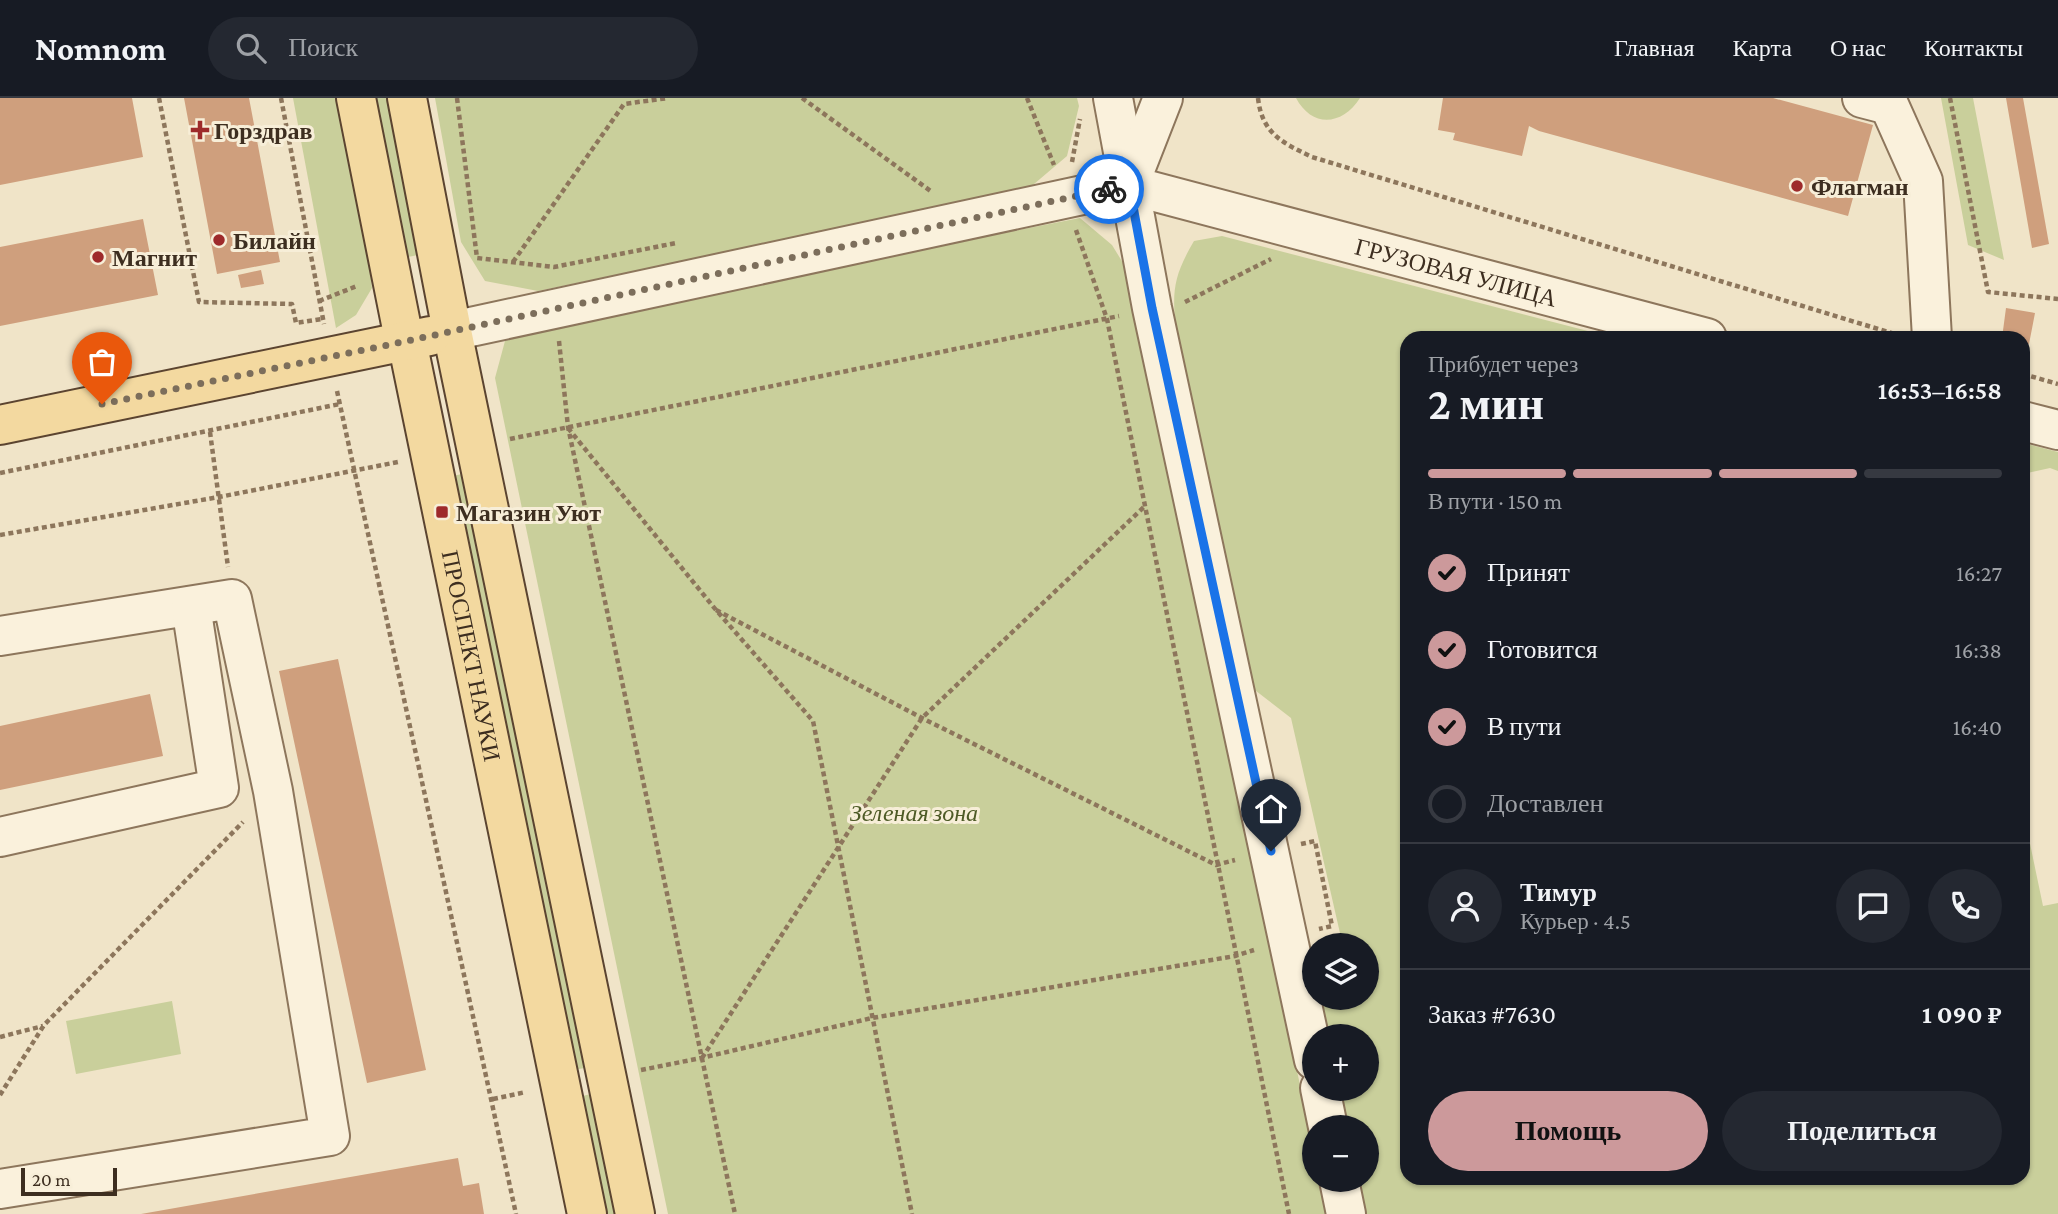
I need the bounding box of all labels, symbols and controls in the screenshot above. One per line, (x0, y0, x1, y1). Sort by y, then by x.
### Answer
search box (208, 17, 698, 80)
icon: search (232, 29, 270, 67)
text: Nomnom (35, 30, 166, 67)
text: Поиск (288, 33, 358, 62)
text: Главная (1614, 34, 1695, 61)
text: Карта (1733, 34, 1792, 61)
text: О нас (1830, 34, 1886, 61)
text: Контакты (1924, 34, 2023, 61)
place label: Горздрав (214, 117, 313, 144)
marker: Горздрав (192, 122, 208, 138)
courier (1074, 154, 1144, 224)
icon: bike (1090, 170, 1128, 208)
place label: Флагман (1811, 173, 1909, 200)
marker: Флагман (1789, 178, 1805, 194)
place label: Билайн (233, 227, 316, 254)
marker: Билайн (211, 232, 227, 248)
street label: ГРУЗОВАЯ УЛИЦА (1352, 232, 1561, 311)
place label: Магнит (112, 244, 197, 271)
marker: Магнит (90, 249, 106, 265)
pin (72, 332, 132, 404)
icon: bag (83, 343, 121, 381)
text: Прибудет через (1428, 351, 1578, 377)
text: 16:53–16:58 (1878, 376, 2002, 405)
text: 2 мин (1428, 378, 1544, 429)
text: В пути · 150 m (1428, 488, 1562, 514)
place label: Магазин Уют (456, 499, 601, 526)
marker: Магазин Уют (434, 504, 450, 520)
street label: ПРОСПЕКТ НАУКИ (437, 548, 507, 764)
icon: check (1428, 554, 1466, 592)
text: Принят (1487, 558, 1570, 587)
text: 16:27 (1956, 560, 2002, 586)
icon: check (1428, 631, 1466, 669)
text: Готовится (1487, 635, 1598, 664)
text: 16:38 (1954, 637, 2002, 663)
icon: check (1428, 708, 1466, 746)
text: В пути (1487, 712, 1561, 741)
text: 16:40 (1953, 714, 2002, 740)
pin (1241, 779, 1301, 851)
text: Доставлен (1487, 789, 1604, 818)
icon: home (1252, 790, 1290, 828)
park label: Зеленая зона (850, 799, 978, 826)
button: person (1428, 869, 1502, 943)
button: chat (1836, 869, 1910, 943)
button: phone (1928, 869, 2002, 943)
text: Тимур (1520, 878, 1597, 907)
text: Курьер · 4.5 (1520, 908, 1631, 934)
map controls (1302, 933, 1379, 1192)
button: layers (1302, 933, 1379, 1010)
text: Заказ #7630 (1428, 1000, 1556, 1029)
text: 1 090 ₽ (1922, 1000, 2002, 1029)
button: + (1302, 1024, 1379, 1101)
button: Помощь (1428, 1091, 1708, 1171)
button: Поделиться (1722, 1091, 2002, 1171)
button: − (1302, 1115, 1379, 1192)
scale bar (21, 1165, 117, 1197)
text: 20 m (32, 1169, 71, 1190)

